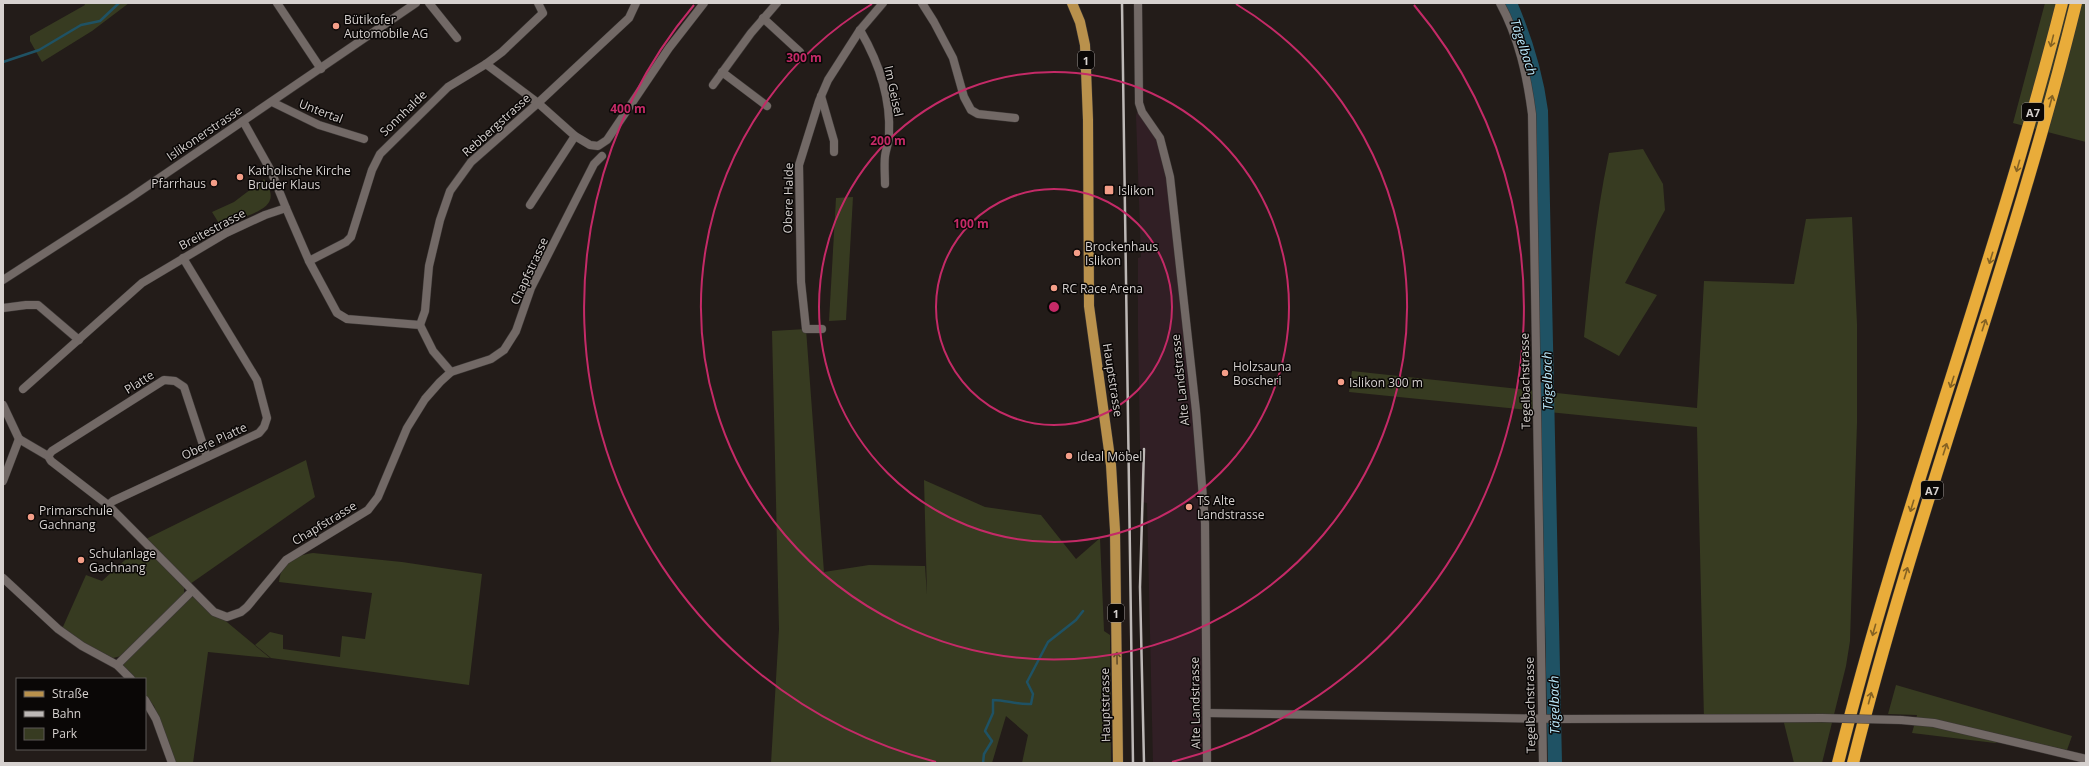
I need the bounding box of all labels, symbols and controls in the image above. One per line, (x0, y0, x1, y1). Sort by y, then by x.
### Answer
place label: Bütikofer Automobile AG (344, 11, 428, 42)
water label: Tägelbach (1506, 16, 1542, 78)
marker: Bütikofer Automobile AG (331, 21, 341, 31)
one-way arrow (2048, 34, 2055, 47)
text: 300 m (786, 49, 822, 66)
road number: 1 (1078, 51, 1094, 69)
street label: Im Geisel (880, 64, 908, 118)
street label: Sonnhalde (376, 86, 431, 140)
street label: Rebbergstrasse (458, 89, 534, 160)
street label: Untertal (296, 95, 346, 127)
one-way arrow (2048, 95, 2055, 108)
text: 400 m (610, 100, 646, 117)
street label: Islikonerstrasse (163, 101, 245, 164)
road number: A7 (2022, 103, 2044, 121)
text: 200 m (870, 132, 906, 149)
one-way arrow (2014, 160, 2021, 173)
place label: Katholische Kirche Bruder Klaus (248, 162, 351, 193)
street label: Obere Halde (779, 162, 797, 234)
marker: Katholische Kirche Bruder Klaus (235, 172, 245, 182)
place label: Pfarrhaus (151, 175, 206, 192)
marker: Pfarrhaus (209, 178, 219, 188)
place label: Islikon (1118, 182, 1154, 199)
marker: Islikon (1103, 184, 1115, 196)
street label: Breitestrasse (176, 204, 249, 254)
text: 100 m (953, 215, 989, 232)
street label: Chapfstrasse (506, 234, 552, 308)
place label: Brockenhaus Islikon (1085, 238, 1158, 269)
marker: Brockenhaus Islikon (1072, 248, 1082, 258)
one-way arrow (1986, 252, 1994, 264)
place label: RC Race Arena (1062, 280, 1143, 297)
marker: RC Race Arena (1049, 283, 1059, 293)
centre of rings (1047, 300, 1061, 314)
one-way arrow (1981, 319, 1988, 332)
street label: Tegelbachstrasse (1516, 332, 1534, 429)
street label: Alte Landstrasse (1167, 333, 1193, 427)
street label: Hauptstrasse (1099, 342, 1127, 418)
water label: Tägelbach (1537, 352, 1557, 410)
place label: Holzsauna Boscheri (1233, 358, 1292, 389)
street label: Platte (121, 366, 157, 398)
marker: Holzsauna Boscheri (1220, 368, 1230, 378)
place label: Islikon 300 m (1349, 374, 1423, 391)
one-way arrow (1947, 376, 1955, 388)
marker: Islikon 300 m (1336, 377, 1346, 387)
street label: Obere Platte (179, 418, 250, 464)
one-way arrow (1942, 443, 1949, 456)
place label: Ideal Möbel (1077, 448, 1142, 465)
marker: Ideal Möbel (1064, 451, 1074, 461)
road number: A7 (1921, 481, 1943, 499)
place label: TS Alte Landstrasse (1197, 492, 1265, 523)
street label: Chapfstrasse (288, 497, 360, 549)
one-way arrow (1908, 499, 1915, 512)
place label: Primarschule Gachnang (39, 502, 113, 533)
marker: TS Alte Landstrasse (1184, 502, 1194, 512)
marker: Primarschule Gachnang (26, 512, 36, 522)
place label: Schulanlage Gachnang (89, 545, 156, 576)
marker: Schulanlage Gachnang (76, 555, 86, 565)
one-way arrow (1903, 567, 1910, 580)
road number: 1 (1108, 604, 1124, 622)
one-way arrow (1870, 623, 1877, 636)
one-way arrow (1113, 652, 1121, 665)
street label: Tegelbachstrasse (1521, 656, 1539, 753)
street label: Alte Landstrasse (1186, 657, 1204, 749)
street label: Hauptstrasse (1096, 667, 1114, 742)
water label: Tägelbach (1544, 676, 1564, 734)
legend (16, 678, 146, 750)
text: Straße (52, 685, 89, 702)
one-way arrow (1867, 692, 1874, 705)
text: Bahn (52, 705, 81, 722)
text: Park (52, 725, 78, 742)

